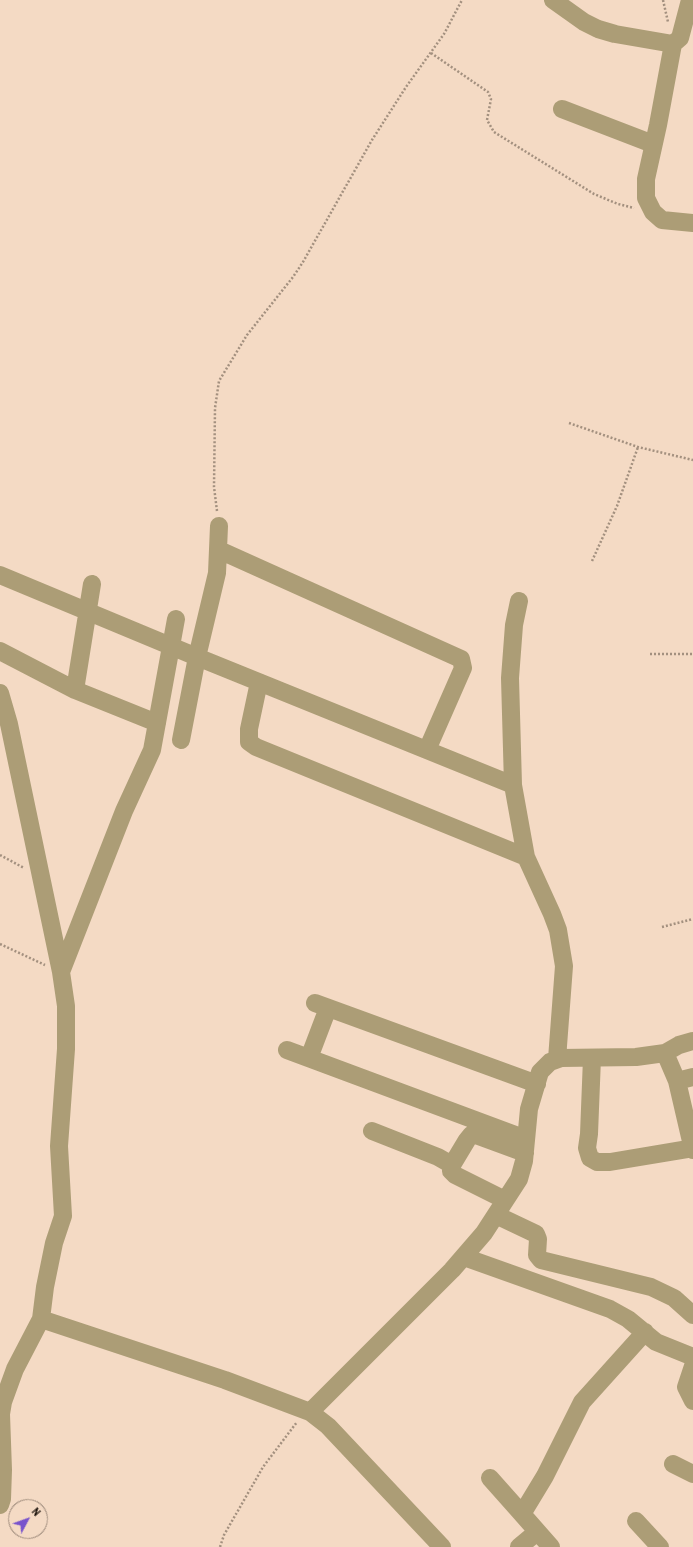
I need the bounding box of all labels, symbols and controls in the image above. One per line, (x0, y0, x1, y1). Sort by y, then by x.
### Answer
north arrow (8, 1499, 48, 1539)
text: N (29, 1505, 44, 1519)

